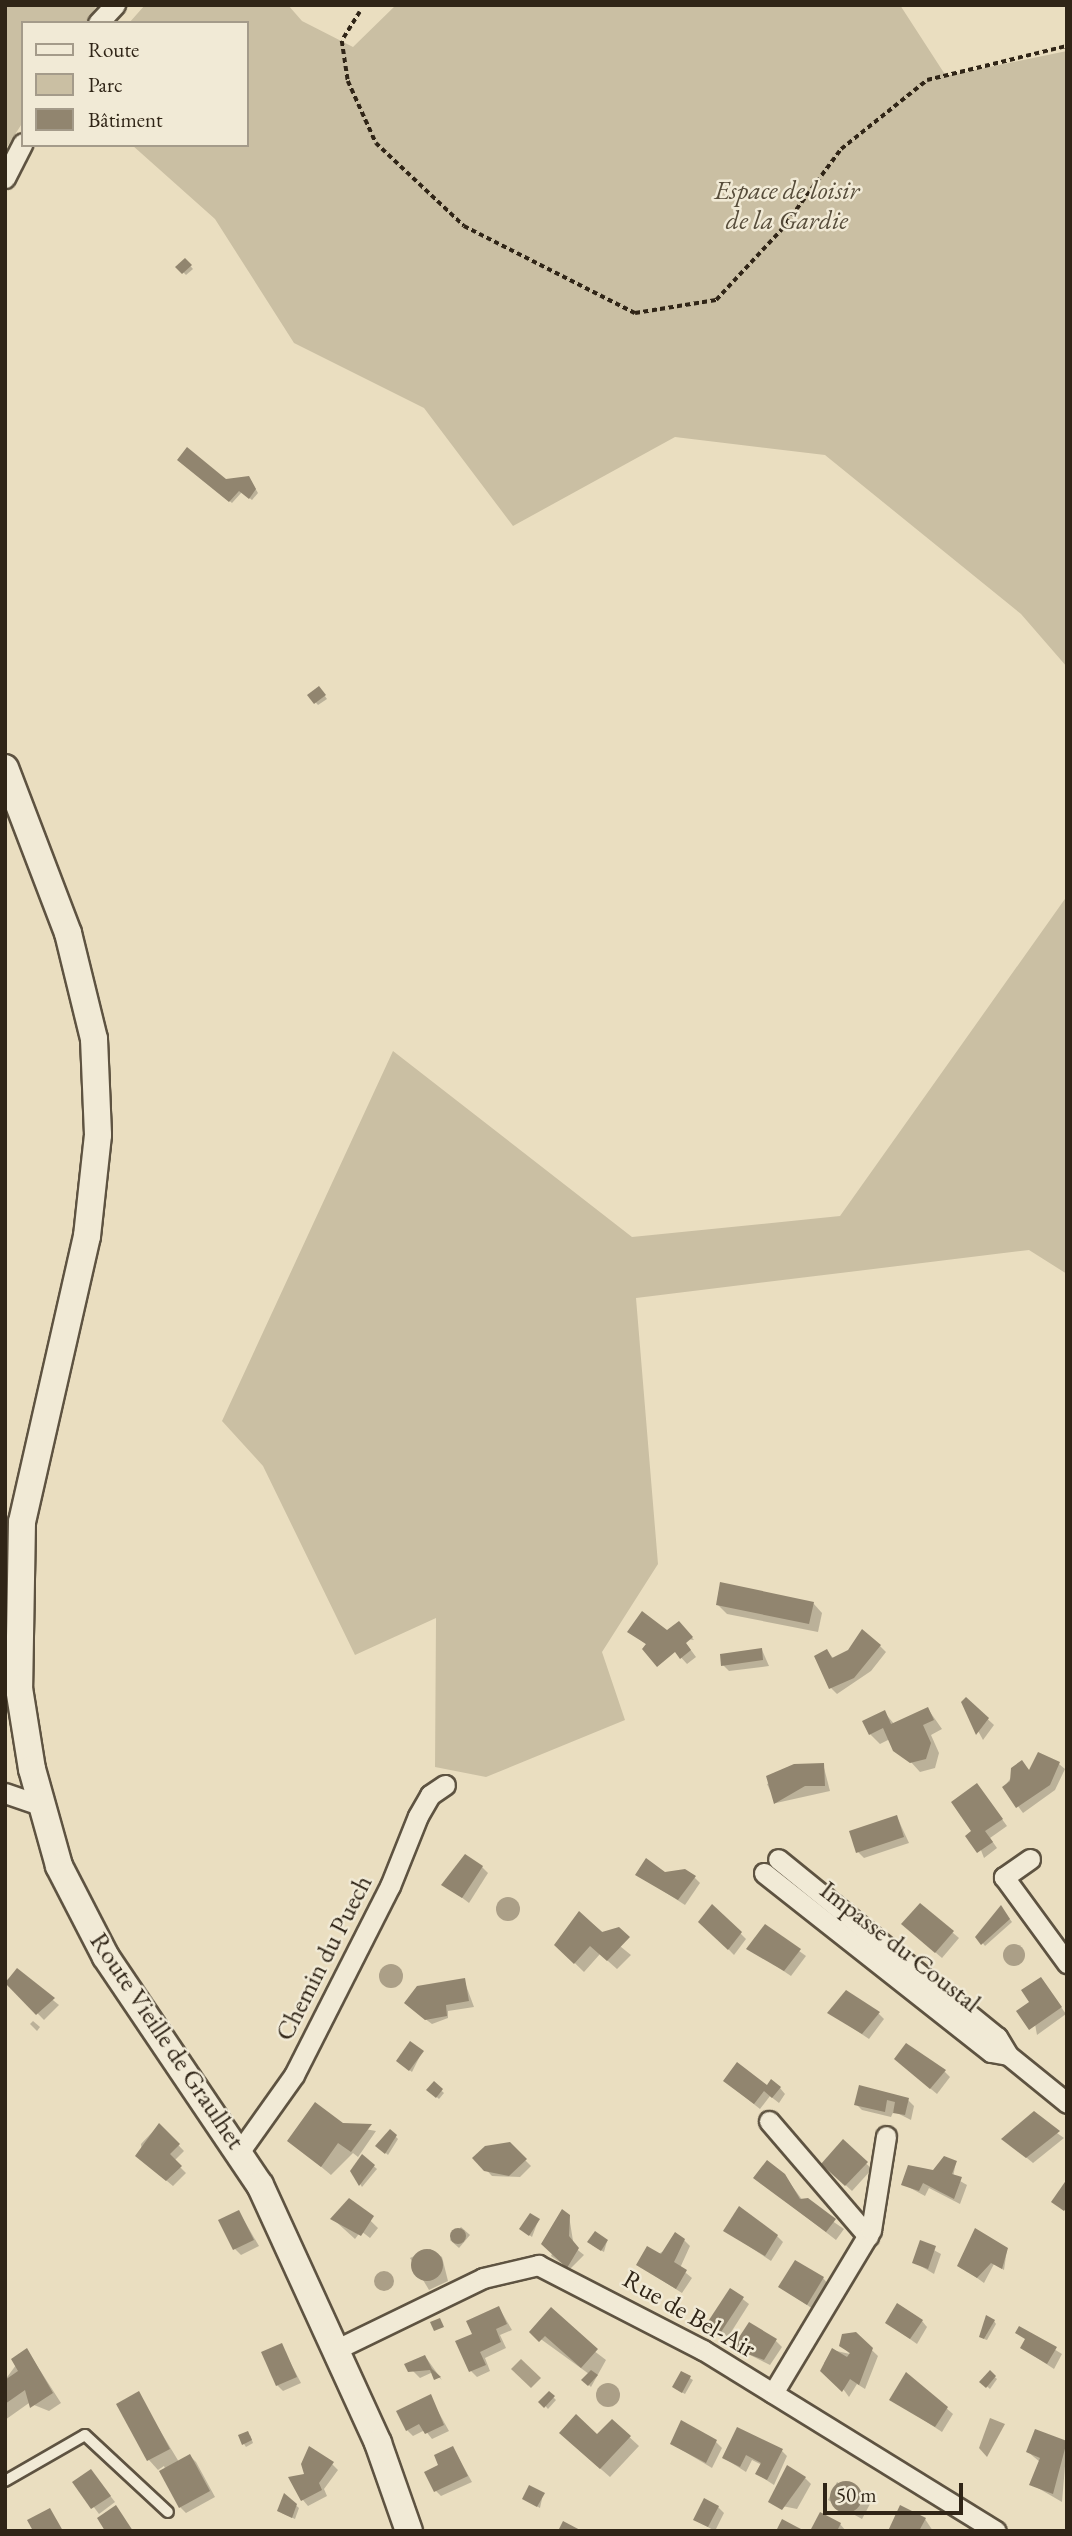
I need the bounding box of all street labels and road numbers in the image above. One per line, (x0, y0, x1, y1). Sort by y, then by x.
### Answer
street label: Chemin du Puech (269, 1870, 379, 2046)
street label: Impasse du Coustal (814, 1875, 986, 2019)
street label: Route Vieille de Graulhet (83, 1927, 251, 2155)
street label: Rue de Bel-Air (617, 2264, 761, 2364)

